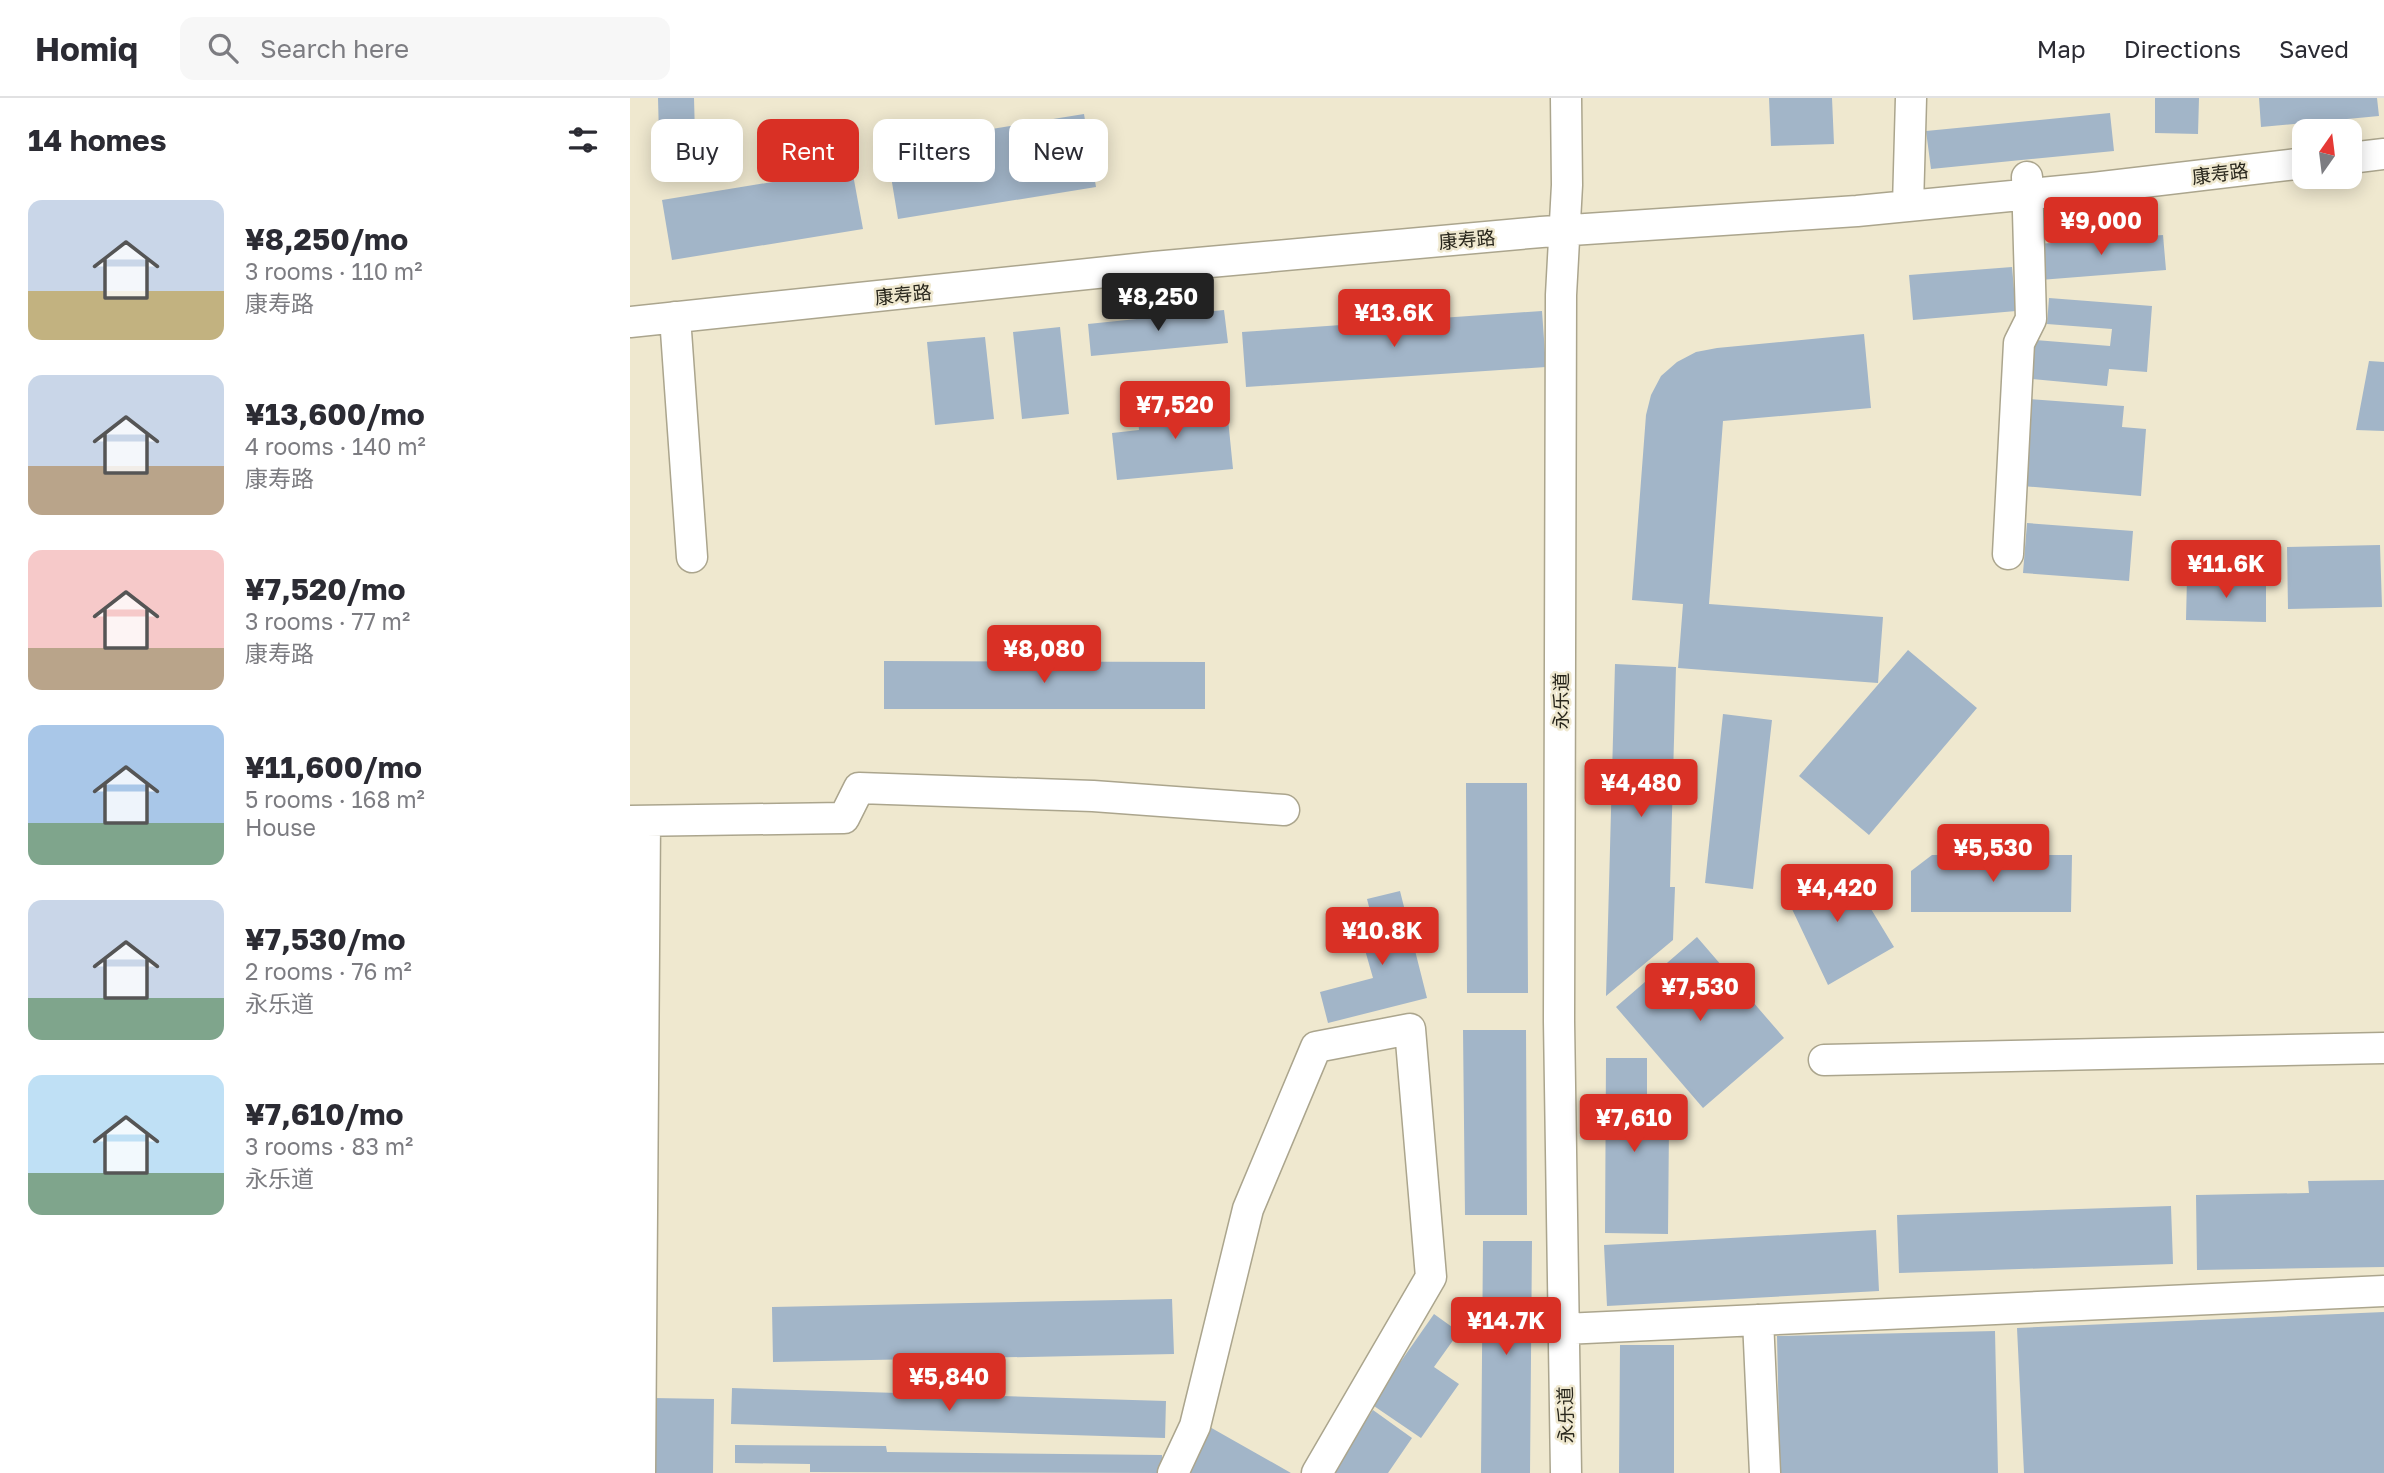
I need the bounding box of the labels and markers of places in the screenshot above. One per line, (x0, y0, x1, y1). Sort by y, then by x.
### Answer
pin: ¥9,000 (2044, 198, 2158, 257)
pin: ¥8,250 (1101, 274, 1215, 333)
pin: ¥13.6K (1337, 289, 1451, 349)
pin: ¥7,520 (1118, 382, 1232, 441)
pin: ¥11.6K (2169, 540, 2283, 600)
pin: ¥8,080 (987, 626, 1101, 685)
pin: ¥4,480 (1584, 760, 1698, 819)
pin: ¥5,530 (1936, 824, 2050, 884)
pin: ¥4,420 (1780, 864, 1894, 924)
pin: ¥10.8K (1325, 908, 1439, 967)
pin: ¥7,530 (1643, 964, 1757, 1023)
pin: ¥7,610 (1577, 1094, 1691, 1154)
pin: ¥14.7K (1449, 1298, 1563, 1357)
pin: ¥5,840 (892, 1354, 1006, 1413)

